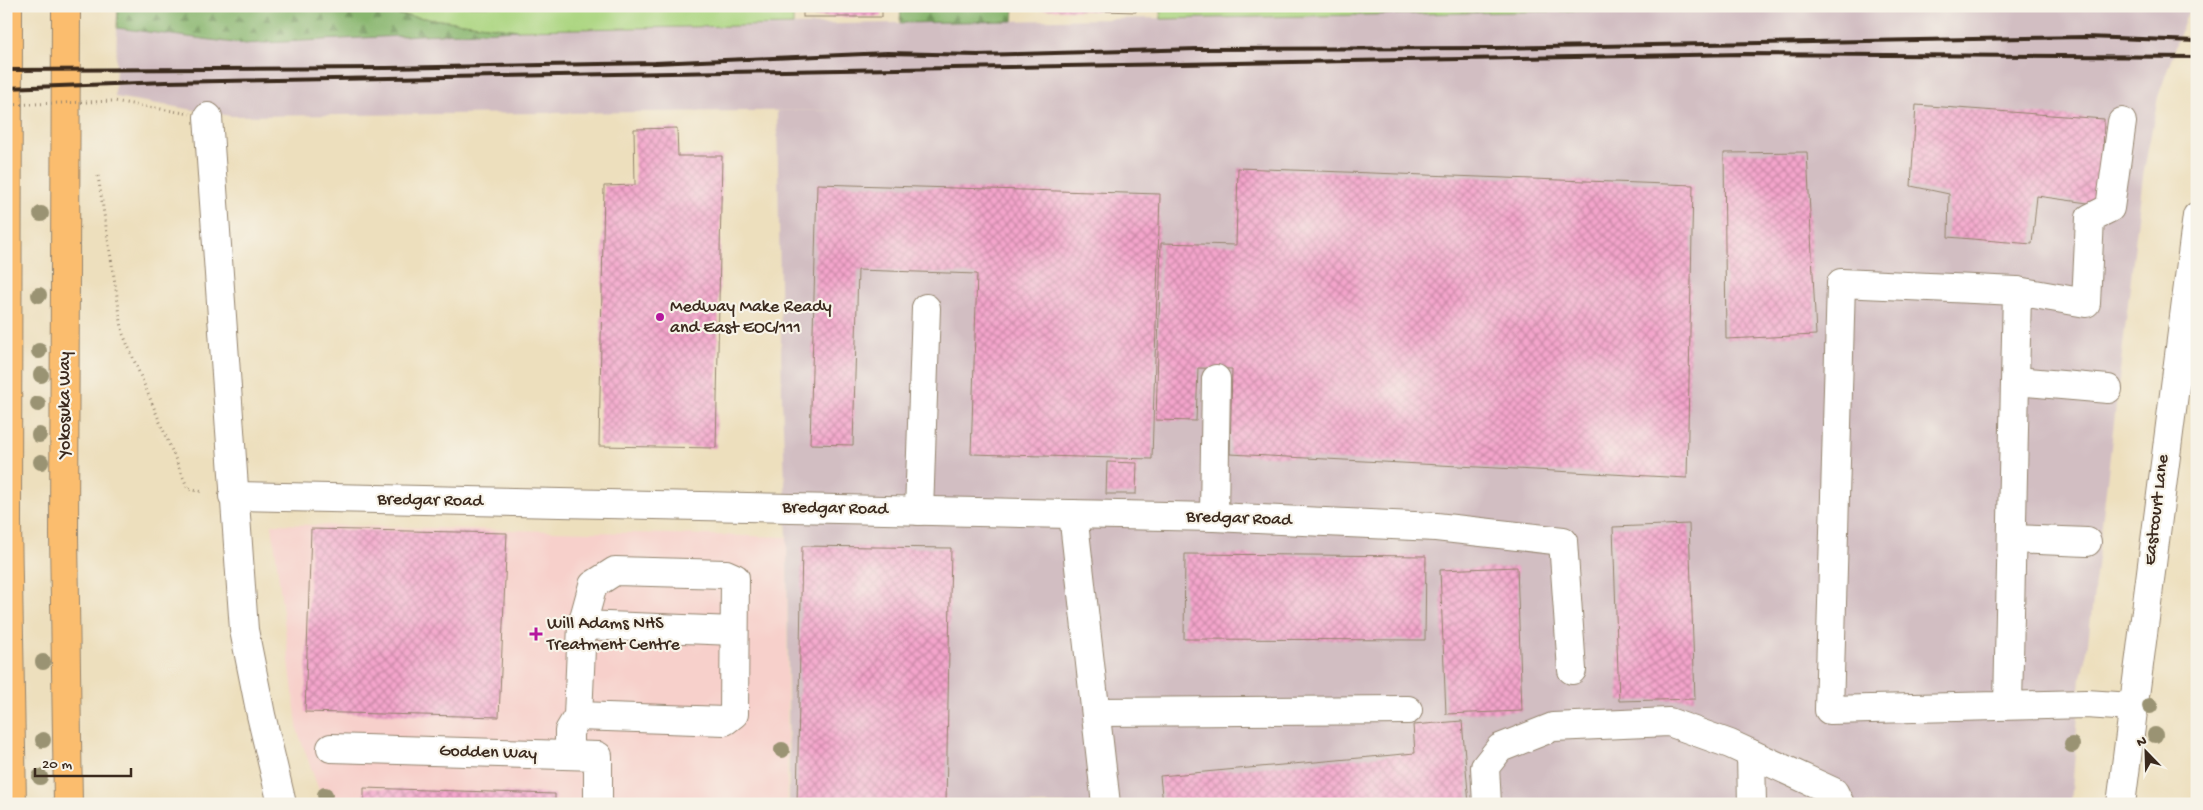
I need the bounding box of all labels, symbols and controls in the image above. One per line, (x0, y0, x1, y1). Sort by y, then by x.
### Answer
place label: Medway Make Ready and East EOC/111 (670, 297, 832, 339)
marker: Medway Make Ready and East EOC/111 (654, 311, 666, 323)
street label: Yokosuka Way (55, 352, 76, 460)
street label: Eastcourt Lane (2140, 453, 2174, 567)
street label: Bredgar Road (376, 490, 484, 512)
street label: Bredgar Road (781, 498, 889, 520)
street label: Bredgar Road (1185, 507, 1294, 531)
place label: Will Adams NHS Treatment Centre (546, 614, 680, 656)
marker: Will Adams NHS Treatment Centre (529, 627, 543, 641)
north arrow (2120, 728, 2170, 778)
text: N (2134, 733, 2149, 752)
street label: Godden Way (439, 741, 537, 765)
scale bar (35, 745, 131, 777)
text: 20 m (42, 756, 72, 774)

